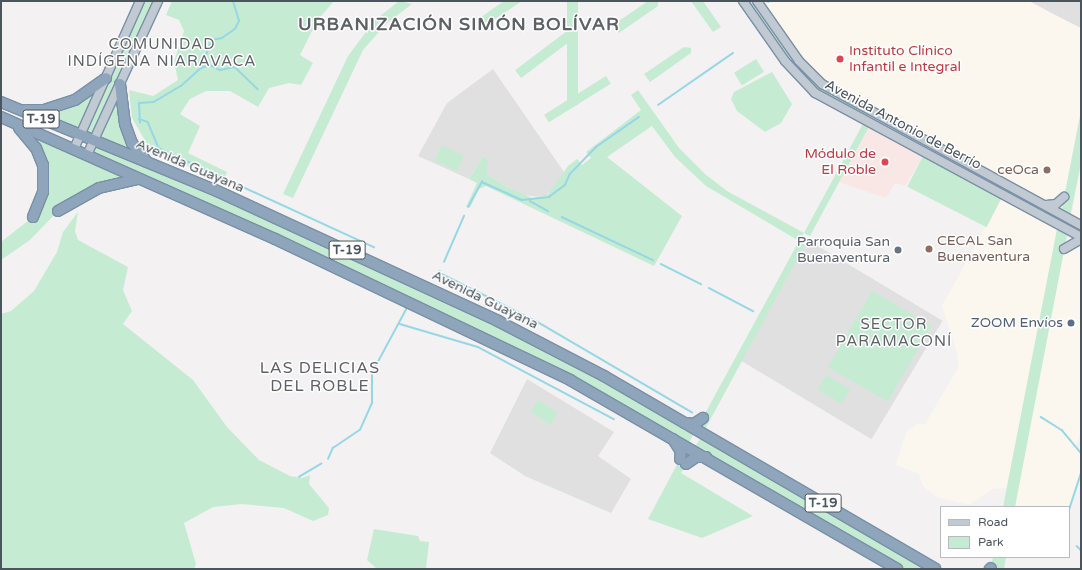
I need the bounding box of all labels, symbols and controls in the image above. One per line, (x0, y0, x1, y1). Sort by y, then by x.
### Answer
district label: URBANIZACIÓN SIMÓN BOLÍVAR (298, 13, 620, 35)
district label: COMUNIDAD INDÍGENA NIARAVACA (68, 35, 256, 70)
place label: Instituto Clínico Infantil e Integral (849, 43, 961, 76)
marker: Instituto Clínico Infantil e Integral (834, 53, 846, 65)
street label: Avenida Antonio de Berrío (822, 77, 984, 173)
road number: T-19 (22, 108, 60, 130)
street label: Avenida Guayana (133, 136, 247, 196)
place label: Módulo de El Roble (804, 146, 876, 178)
marker: Módulo de El Roble (879, 156, 891, 168)
place label: ceOca (997, 162, 1039, 178)
marker: ceOca (1042, 165, 1052, 175)
place label: CECAL San Buenaventura (937, 233, 1030, 266)
place label: Parroquia San Buenaventura (797, 234, 890, 266)
road number: T-19 (328, 239, 366, 261)
marker: CECAL San Buenaventura (924, 244, 934, 254)
marker: Parroquia San Buenaventura (893, 245, 903, 255)
street label: Avenida Guayana (429, 267, 541, 333)
district label: SECTOR PARAMACONÍ (836, 315, 952, 350)
place label: ZOOM Envíos (971, 315, 1063, 331)
marker: ZOOM Envíos (1066, 318, 1076, 328)
district label: LAS DELICIAS DEL ROBLE (260, 358, 380, 396)
road number: T-19 (804, 492, 842, 514)
legend (940, 506, 1070, 558)
text: Road (978, 515, 1008, 529)
text: Park (978, 535, 1004, 549)

